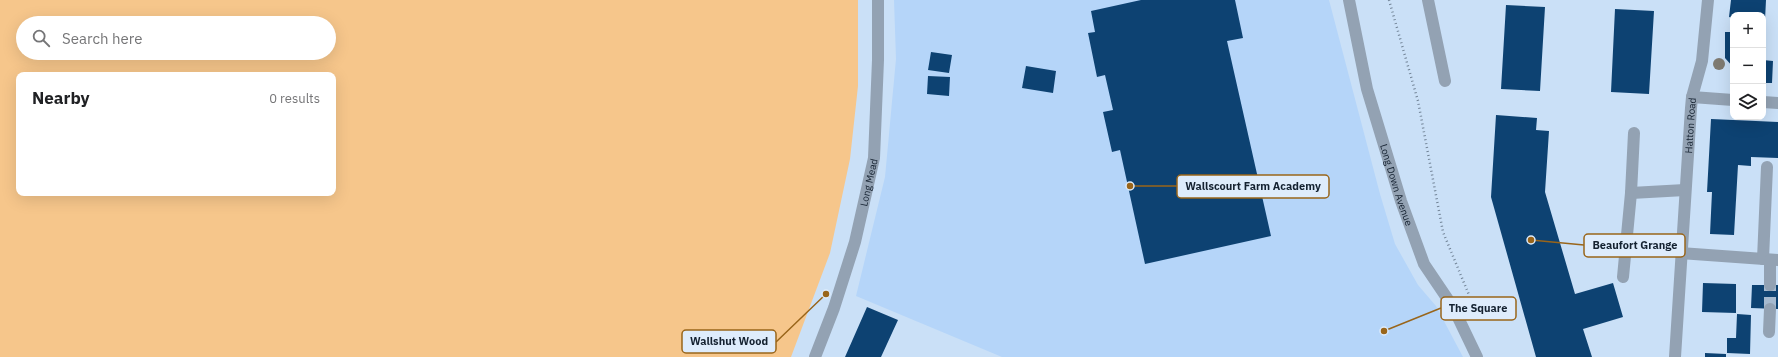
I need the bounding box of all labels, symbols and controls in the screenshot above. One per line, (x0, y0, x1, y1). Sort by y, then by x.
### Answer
map controls (1730, 12, 1766, 120)
button: + (1730, 12, 1766, 48)
search box (16, 16, 336, 60)
icon: search (30, 27, 52, 49)
text: Search here (62, 29, 142, 48)
button: − (1730, 48, 1766, 84)
button: layers (1730, 84, 1766, 120)
text: Nearby (32, 87, 90, 109)
text: 0 results (269, 90, 320, 107)
street label: Hatton Road (1682, 97, 1699, 154)
street label: Long Down Avenue (1377, 142, 1416, 228)
street label: Long Mead (857, 157, 881, 208)
callout: Wallscourt Farm Academy (1177, 175, 1329, 198)
text: Wallscourt Farm Academy (1185, 179, 1321, 193)
callout: Beaufort Grange (1584, 234, 1685, 257)
text: Beaufort Grange (1593, 238, 1677, 252)
callout: The Square (1441, 297, 1516, 320)
text: The Square (1449, 301, 1507, 315)
callout: Wallshut Wood (682, 330, 776, 353)
text: Wallshut Wood (690, 334, 768, 348)

